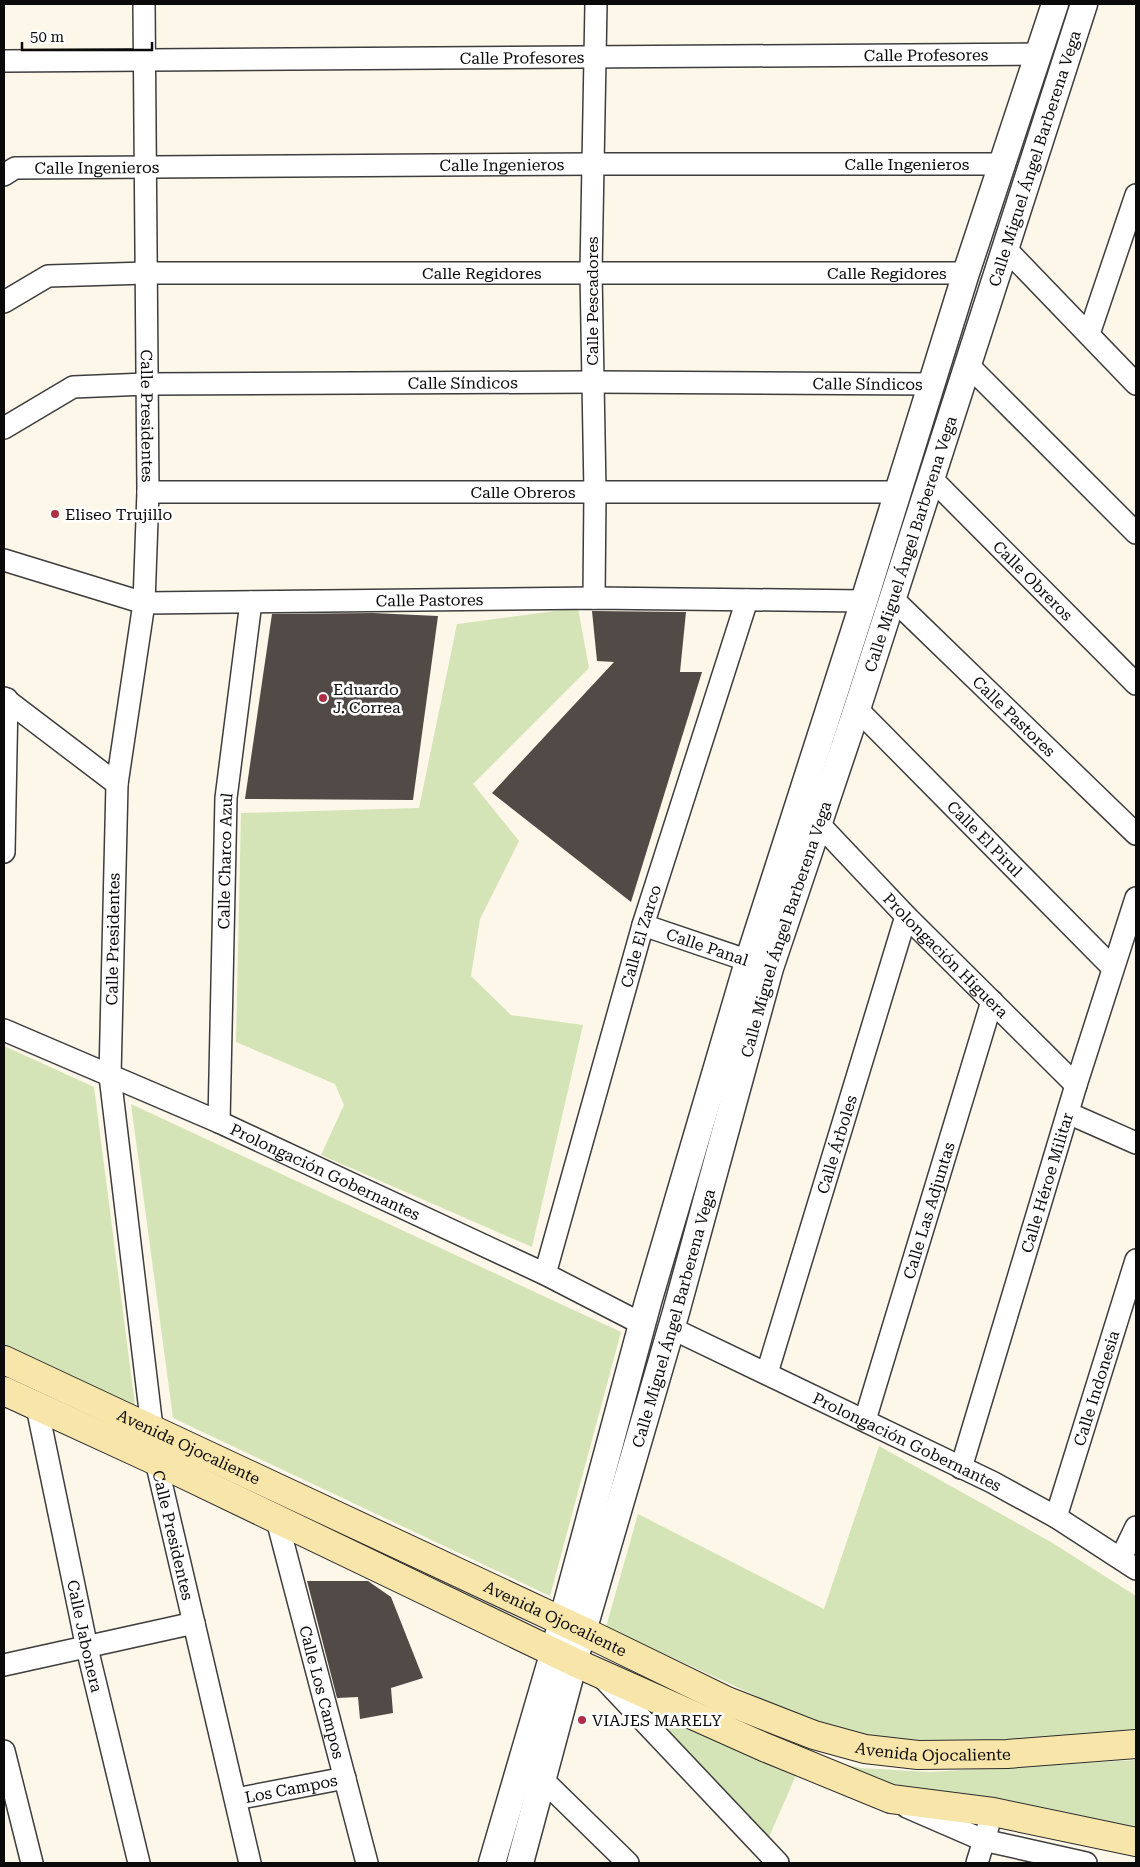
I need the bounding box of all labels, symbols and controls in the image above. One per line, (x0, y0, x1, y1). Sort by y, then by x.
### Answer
scale bar (22, 20, 152, 52)
text: 50 m (30, 28, 65, 46)
street label: Calle Miguel Ángel Barberena Vega (984, 28, 1084, 289)
street label: Calle Profesores (864, 45, 989, 65)
street label: Calle Profesores (460, 48, 585, 67)
street label: Calle Ingenieros (439, 155, 565, 175)
street label: Calle Ingenieros (845, 155, 970, 174)
street label: Calle Ingenieros (34, 157, 160, 177)
street label: Calle Pescadores (583, 236, 602, 366)
street label: Calle Regidores (422, 264, 542, 283)
street label: Calle Regidores (827, 264, 947, 283)
street label: Calle Presidentes (137, 349, 157, 483)
street label: Calle Síndicos (408, 373, 518, 392)
street label: Calle Síndicos (813, 374, 923, 393)
street label: Calle Miguel Ángel Barberena Vega (860, 413, 960, 674)
street label: Calle Obreros (470, 483, 576, 502)
place label: Eliseo Trujillo (65, 505, 173, 524)
marker: Eliseo Trujillo (49, 508, 61, 520)
street label: Calle Obreros (989, 537, 1077, 625)
street label: Calle Pastores (376, 590, 484, 610)
street label: Calle Pastores (969, 672, 1060, 761)
place label: Eduardo J. Correa (333, 680, 401, 717)
marker: Eduardo J. Correa (317, 692, 329, 704)
street label: Calle Charco Azul (214, 792, 236, 930)
street label: Calle El Pirul (943, 796, 1027, 880)
street label: Calle Miguel Ángel Barberena Vega (737, 798, 835, 1059)
street label: Calle Presidentes (102, 872, 124, 1005)
street label: Calle El Zarco (616, 882, 665, 990)
street label: Prolongación Higuera (880, 889, 1012, 1022)
street label: Calle Panal (664, 924, 751, 970)
street label: Calle Árboles (813, 1092, 861, 1196)
street label: Calle Héroe Militar (1017, 1110, 1077, 1255)
street label: Prolongación Gobernantes (227, 1119, 423, 1224)
street label: Calle Las Adjuntas (899, 1139, 958, 1281)
street label: Calle Miguel Ángel Barberena Vega (628, 1186, 719, 1450)
street label: Calle Indonesia (1069, 1328, 1123, 1448)
street label: Prolongación Gobernantes (810, 1388, 1005, 1495)
street label: Avenida Ojocaliente (114, 1405, 263, 1488)
street label: Calle Presidentes (149, 1468, 198, 1602)
street label: Avenida Ojocaliente (481, 1577, 630, 1660)
street label: Calle Jabonera (64, 1578, 107, 1694)
street label: Calle Los Campos (296, 1623, 349, 1761)
place label: VIAJES MARELY (592, 1711, 722, 1730)
marker: VIAJES MARELY (576, 1714, 588, 1726)
street label: Avenida Ojocaliente (853, 1737, 1011, 1764)
street label: Los Campos (243, 1770, 339, 1807)

